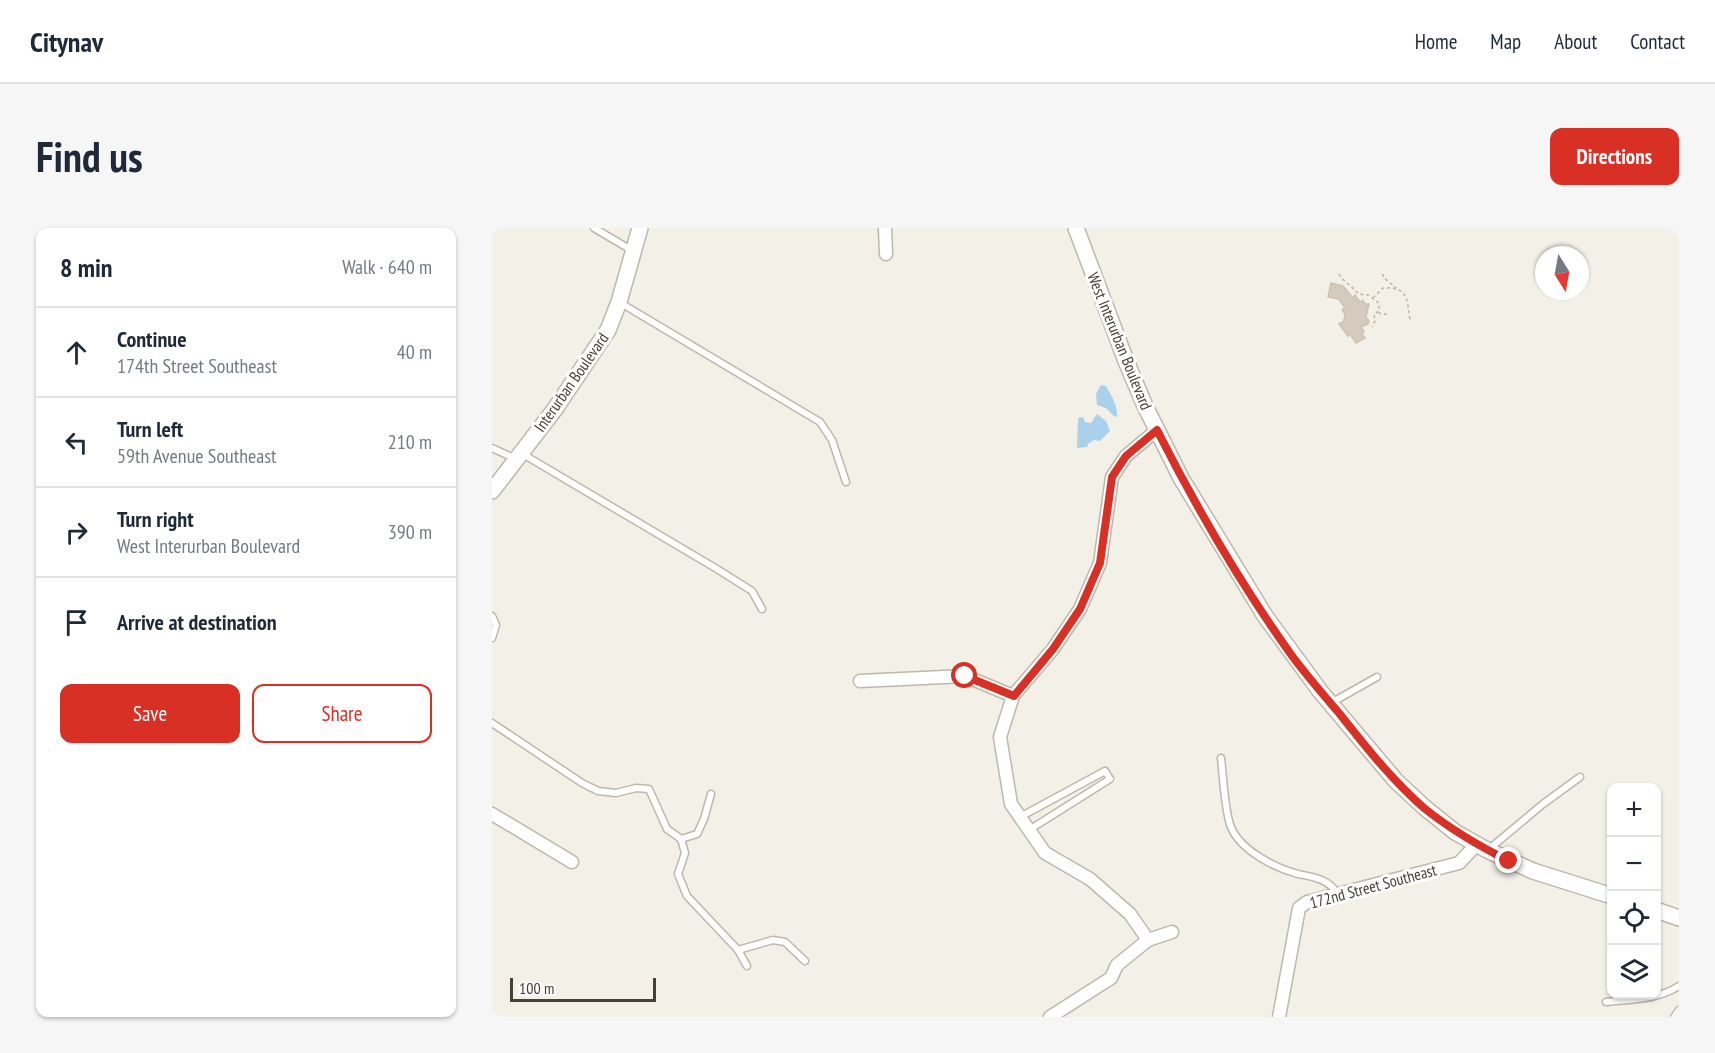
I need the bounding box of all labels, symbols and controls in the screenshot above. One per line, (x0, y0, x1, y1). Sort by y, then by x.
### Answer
text: Citynav (30, 23, 103, 60)
text: Home (1415, 28, 1457, 55)
text: Map (1490, 28, 1521, 55)
text: About (1554, 28, 1597, 55)
text: Contact (1630, 28, 1685, 55)
button: Directions (1550, 128, 1679, 185)
text: Find us (36, 129, 143, 184)
north arrow (1535, 246, 1589, 300)
text: 8 min (60, 251, 113, 284)
text: Walk · 640 m (342, 254, 432, 280)
street label: West Interurban Boulevard (1083, 269, 1157, 413)
text: Continue (117, 325, 187, 353)
street label: Interurban Boulevard (529, 328, 613, 435)
icon: ahead (60, 336, 93, 369)
text: 40 m (397, 339, 432, 365)
text: 174th Street Southeast (117, 353, 277, 379)
text: Turn left (117, 415, 183, 443)
icon: left (60, 426, 93, 459)
text: 210 m (388, 429, 432, 455)
text: 59th Avenue Southeast (117, 443, 277, 469)
text: Turn right (117, 505, 194, 533)
icon: right (60, 516, 93, 549)
text: 390 m (388, 519, 432, 545)
text: West Interurban Boulevard (117, 533, 300, 559)
icon: arrive (60, 606, 93, 639)
text: Arrive at destination (117, 608, 277, 636)
route start (951, 662, 977, 688)
button: Save (60, 684, 240, 743)
button: Share (252, 684, 432, 743)
map controls (1607, 783, 1661, 999)
button: + (1607, 783, 1661, 837)
button: − (1607, 837, 1661, 891)
route end (1495, 847, 1521, 873)
street label: 172nd Street Southeast (1307, 859, 1439, 913)
button: locate (1607, 891, 1661, 945)
button: layers (1607, 945, 1661, 999)
scale bar (510, 975, 656, 1002)
text: 100 m (519, 978, 554, 998)

